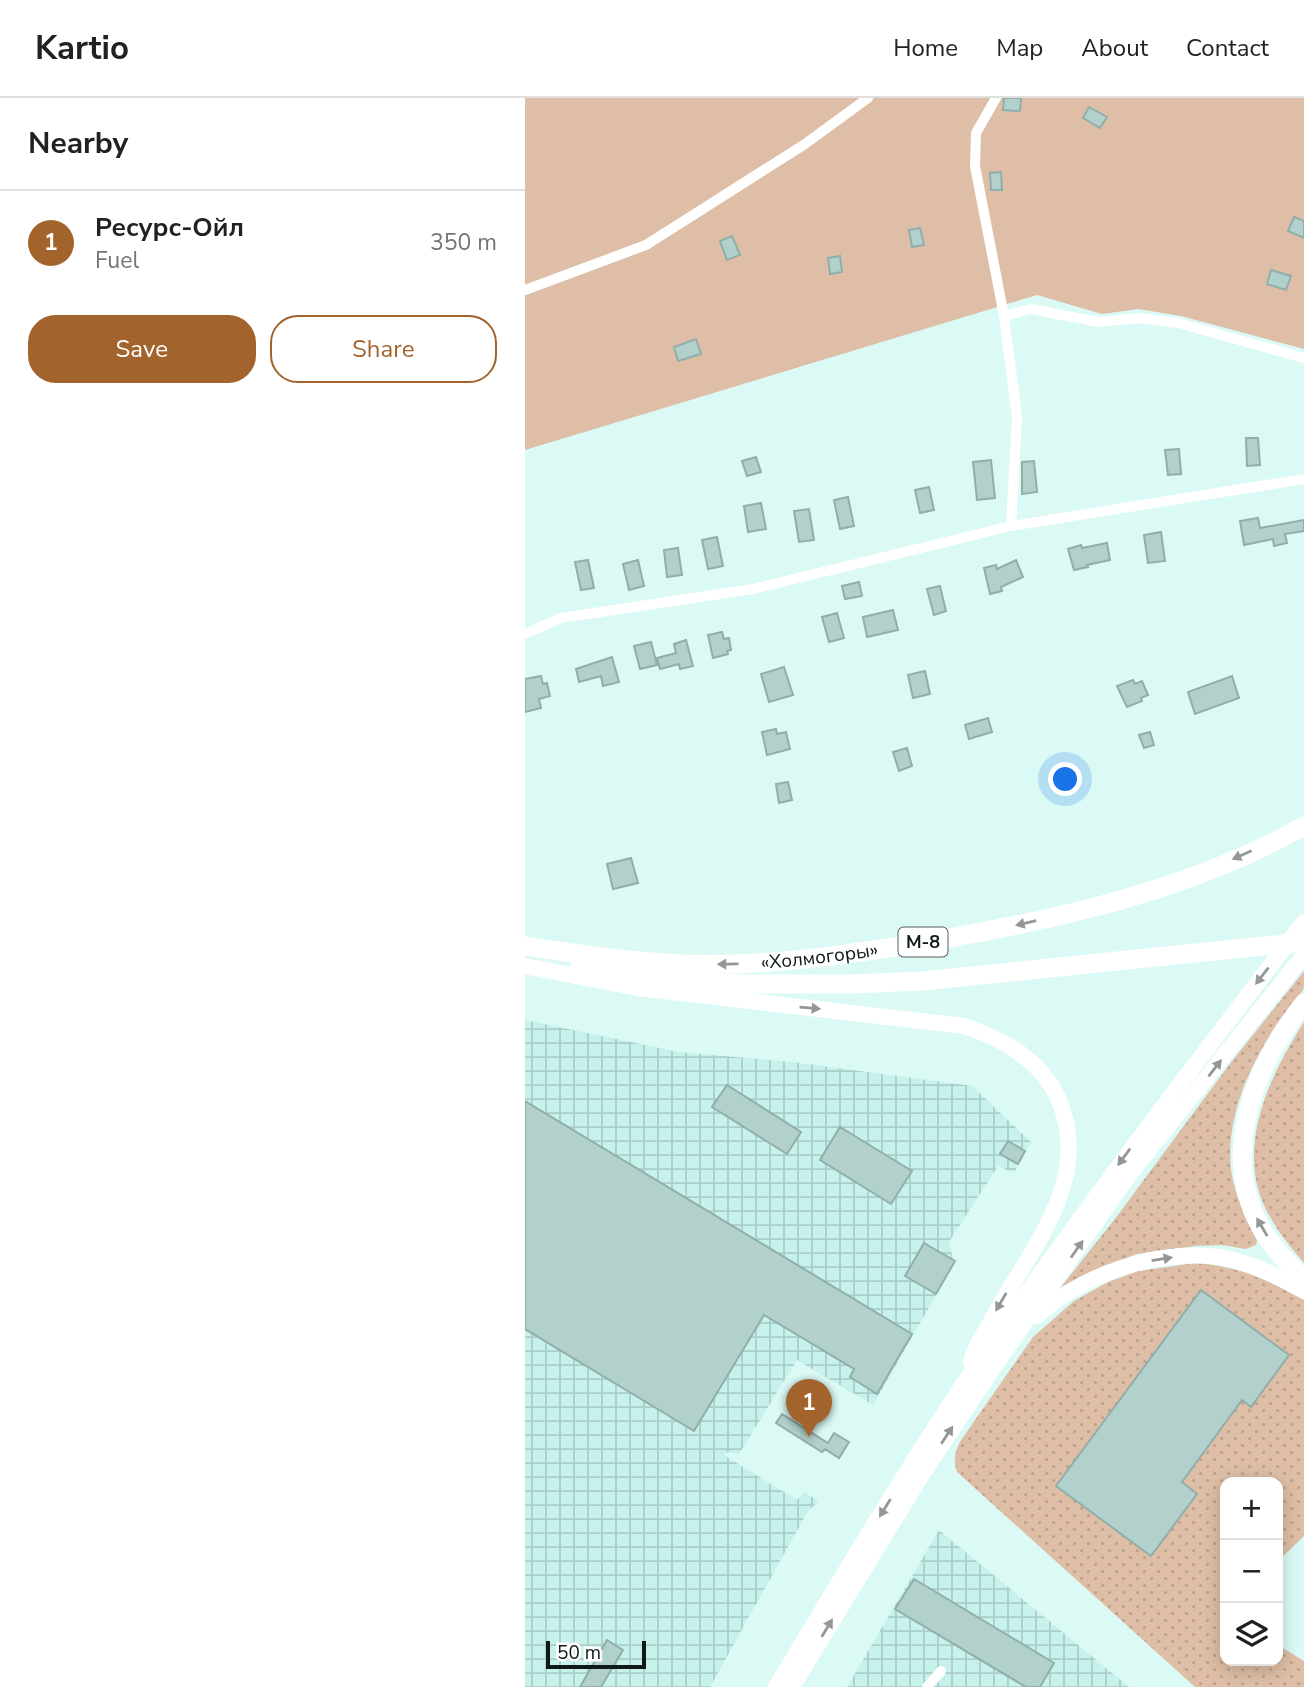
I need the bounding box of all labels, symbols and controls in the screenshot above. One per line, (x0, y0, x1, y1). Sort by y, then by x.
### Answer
text: Kartio (35, 26, 129, 71)
text: Home (893, 32, 958, 64)
text: Map (996, 32, 1043, 64)
text: About (1081, 32, 1148, 64)
text: Contact (1186, 32, 1269, 64)
text: Nearby (28, 123, 128, 164)
text: Ресурс-Ойл (95, 210, 244, 245)
text: 1 (44, 227, 58, 258)
text: 350 m (430, 227, 497, 258)
text: Fuel (95, 245, 139, 276)
button: Save (28, 315, 256, 383)
button: Share (270, 315, 497, 383)
your location (1048, 762, 1082, 796)
one-way arrow (1232, 850, 1253, 861)
one-way arrow (1015, 917, 1037, 928)
road number: М-8 (899, 928, 947, 956)
street label: «Холмогоры» (760, 937, 880, 976)
one-way arrow (717, 958, 739, 970)
one-way arrow (1255, 967, 1270, 985)
one-way arrow (800, 1003, 822, 1014)
one-way arrow (1208, 1059, 1223, 1077)
one-way arrow (1117, 1148, 1131, 1166)
one-way arrow (1256, 1217, 1268, 1236)
one-way arrow (1070, 1240, 1084, 1258)
one-way arrow (1151, 1253, 1173, 1264)
one-way arrow (995, 1293, 1007, 1312)
pin: 1 (786, 1379, 832, 1437)
one-way arrow (941, 1426, 954, 1445)
map controls (1220, 1477, 1283, 1666)
button: + (1220, 1477, 1283, 1540)
one-way arrow (878, 1499, 891, 1518)
button: − (1220, 1540, 1283, 1603)
button: layers (1220, 1603, 1283, 1666)
one-way arrow (820, 1619, 833, 1638)
scale bar (546, 1638, 646, 1670)
text: 50 m (557, 1640, 601, 1666)

